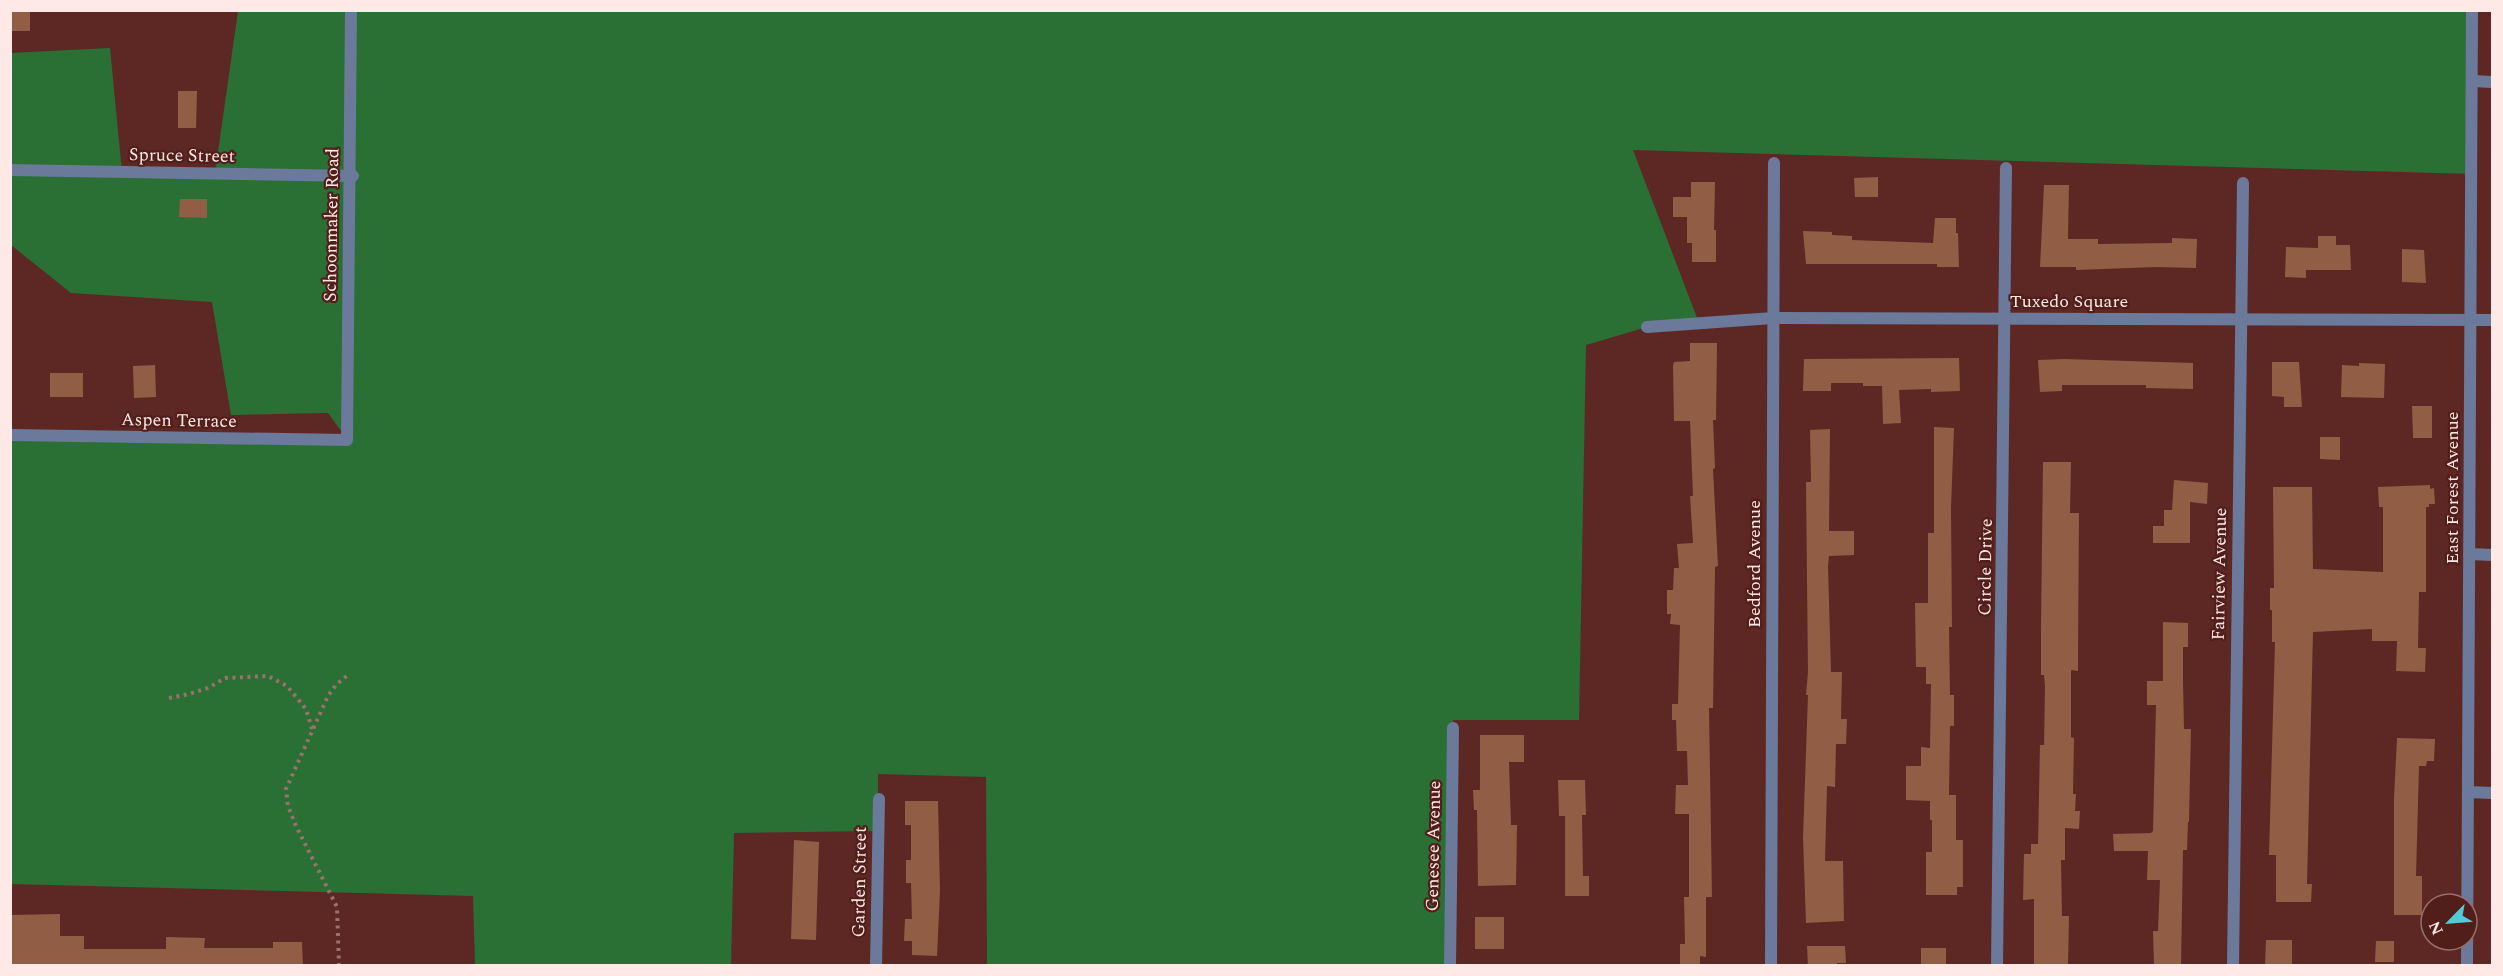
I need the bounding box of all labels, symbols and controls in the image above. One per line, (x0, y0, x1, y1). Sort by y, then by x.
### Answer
street label: Spruce Street (129, 141, 235, 170)
street label: Schoonmaker Road (317, 148, 346, 302)
street label: Tuxedo Square (2010, 288, 2128, 315)
street label: Aspen Terrace (121, 406, 237, 435)
street label: East Forest Avenue (2439, 412, 2466, 564)
street label: Bedford Avenue (1741, 500, 1768, 628)
street label: Fairview Avenue (2205, 507, 2234, 641)
street label: Circle Drive (1971, 518, 2000, 616)
street label: Genesee Avenue (1419, 780, 1448, 912)
street label: Garden Street (845, 826, 874, 938)
north arrow (2419, 892, 2479, 952)
text: N (2423, 917, 2450, 939)

